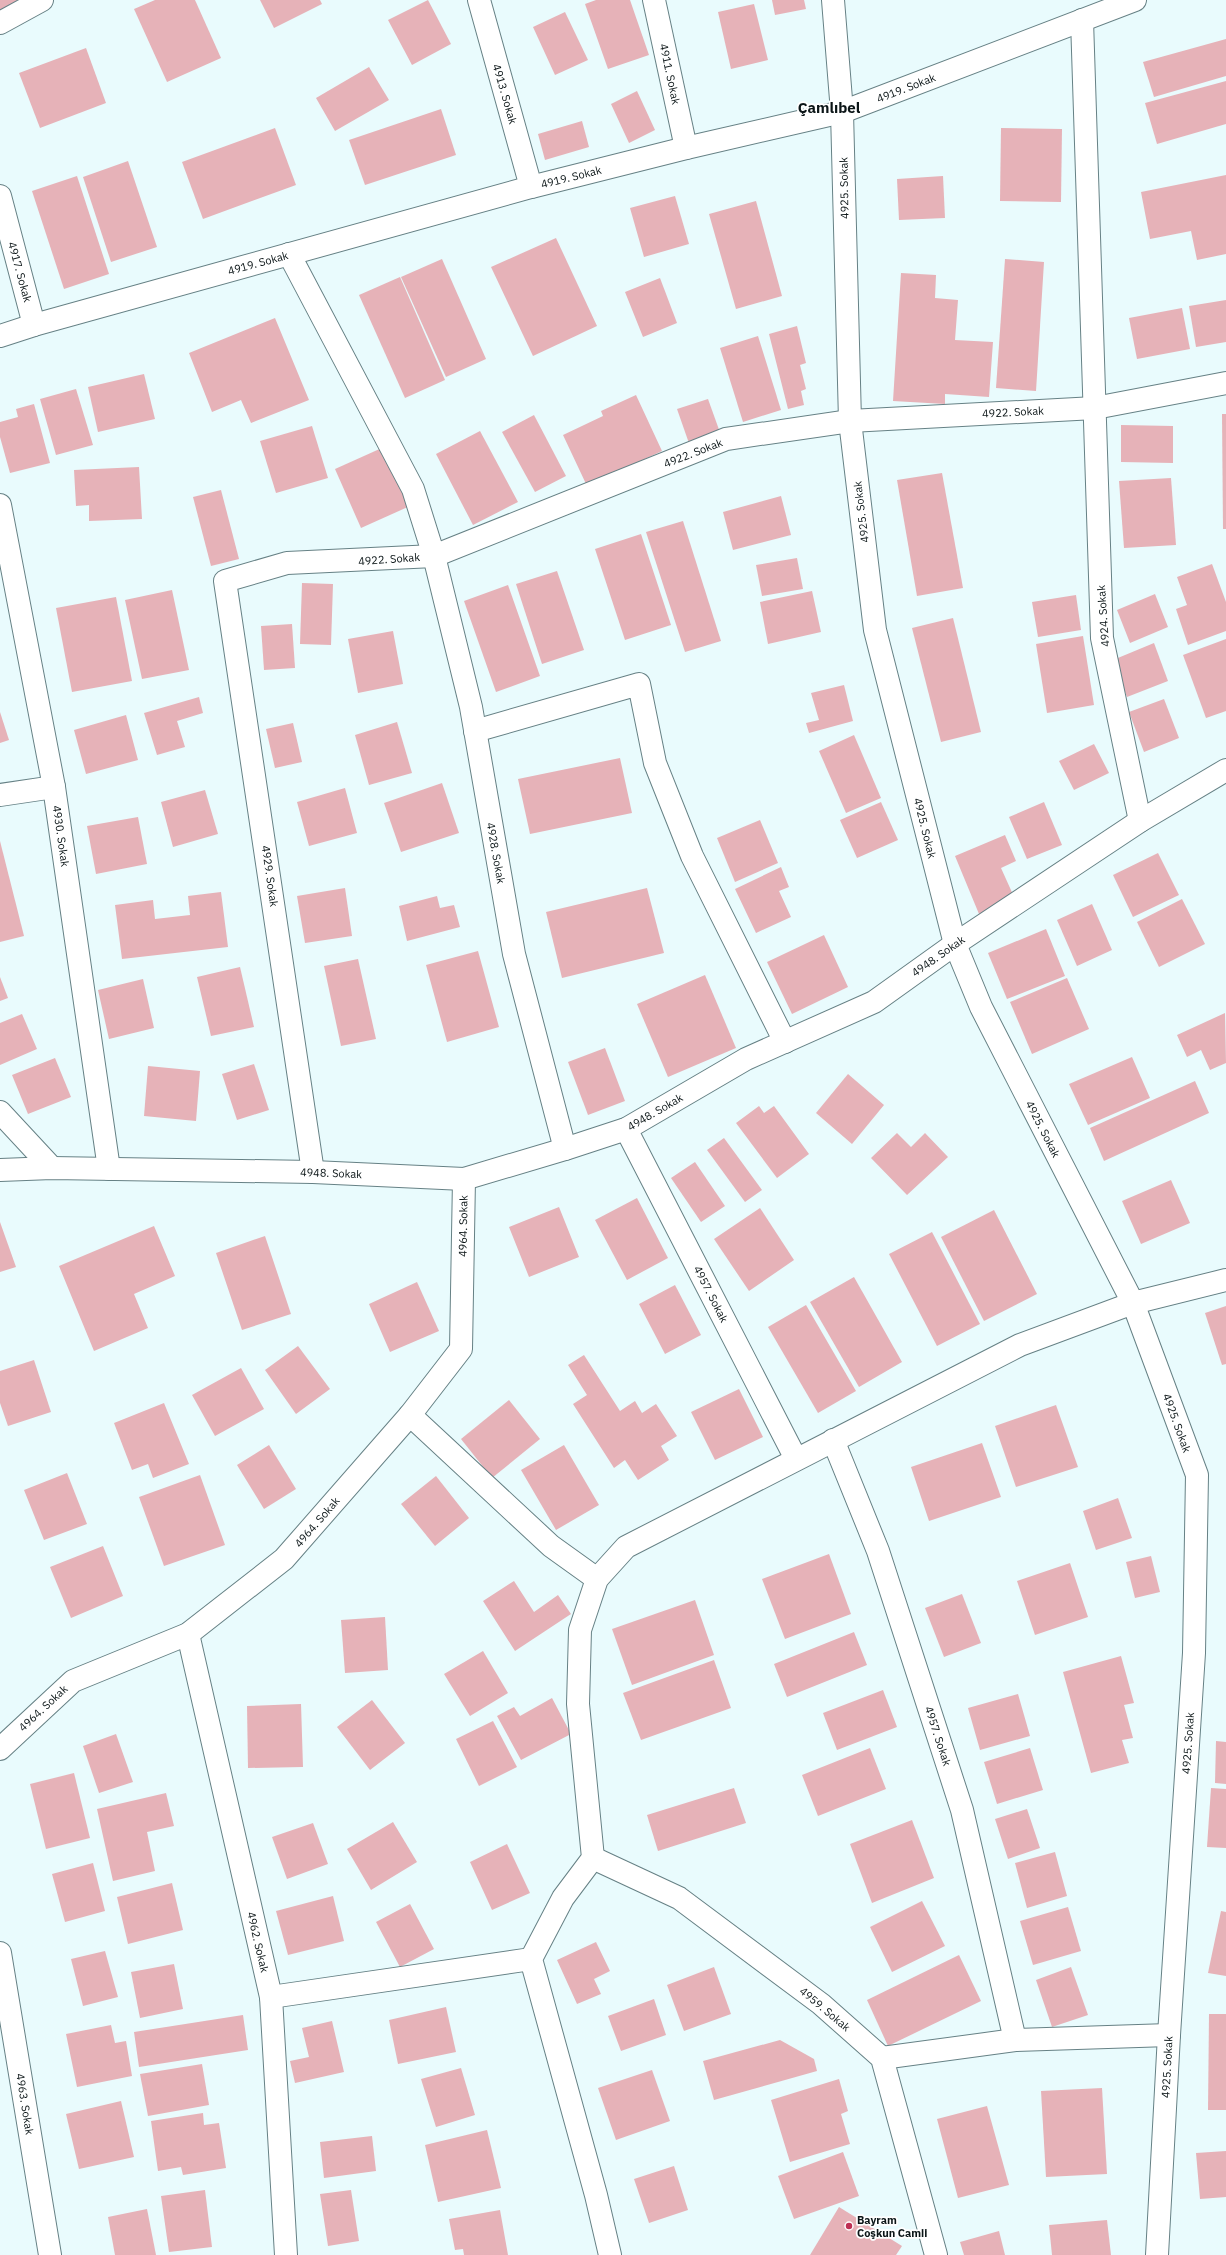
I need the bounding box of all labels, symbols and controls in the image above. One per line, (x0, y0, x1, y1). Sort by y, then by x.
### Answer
street label: 4911. Sokak (657, 42, 683, 106)
street label: 4913. Sokak (490, 62, 520, 126)
street label: 4919. Sokak (875, 70, 938, 106)
district label: Çamlıbel (798, 98, 861, 117)
street label: 4925. Sokak (836, 157, 852, 219)
street label: 4919. Sokak (539, 163, 603, 191)
street label: 4917. Sokak (5, 240, 35, 304)
street label: 4919. Sokak (226, 248, 290, 278)
street label: 4922. Sokak (982, 403, 1045, 421)
street label: 4922. Sokak (662, 435, 725, 471)
street label: 4925. Sokak (850, 480, 872, 544)
street label: 4922. Sokak (358, 550, 421, 568)
street label: 4924. Sokak (1094, 584, 1112, 647)
street label: 4925. Sokak (911, 796, 939, 860)
street label: 4930. Sokak (50, 804, 72, 868)
street label: 4928. Sokak (484, 821, 508, 885)
street label: 4929. Sokak (259, 844, 281, 908)
street label: 4948. Sokak (909, 932, 968, 980)
street label: 4948. Sokak (625, 1090, 686, 1134)
street label: 4925. Sokak (1023, 1098, 1063, 1160)
street label: 4948. Sokak (300, 1165, 362, 1181)
street label: 4964. Sokak (455, 1195, 471, 1257)
street label: 4957. Sokak (691, 1263, 731, 1325)
street label: 4925. Sokak (1160, 1391, 1194, 1455)
street label: 4964. Sokak (291, 1494, 343, 1550)
street label: 4964. Sokak (16, 1682, 71, 1734)
street label: 4957. Sokak (922, 1704, 954, 1768)
street label: 4925. Sokak (1179, 1711, 1197, 1774)
street label: 4962. Sokak (244, 1910, 272, 1974)
street label: 4959. Sokak (797, 1984, 853, 2034)
street label: 4925. Sokak (1158, 2035, 1176, 2098)
street label: 4963. Sokak (13, 2072, 37, 2136)
place label: Bayram Coşkun Camii (857, 2213, 927, 2240)
marker: Bayram Coşkun Camii (844, 2221, 854, 2231)

